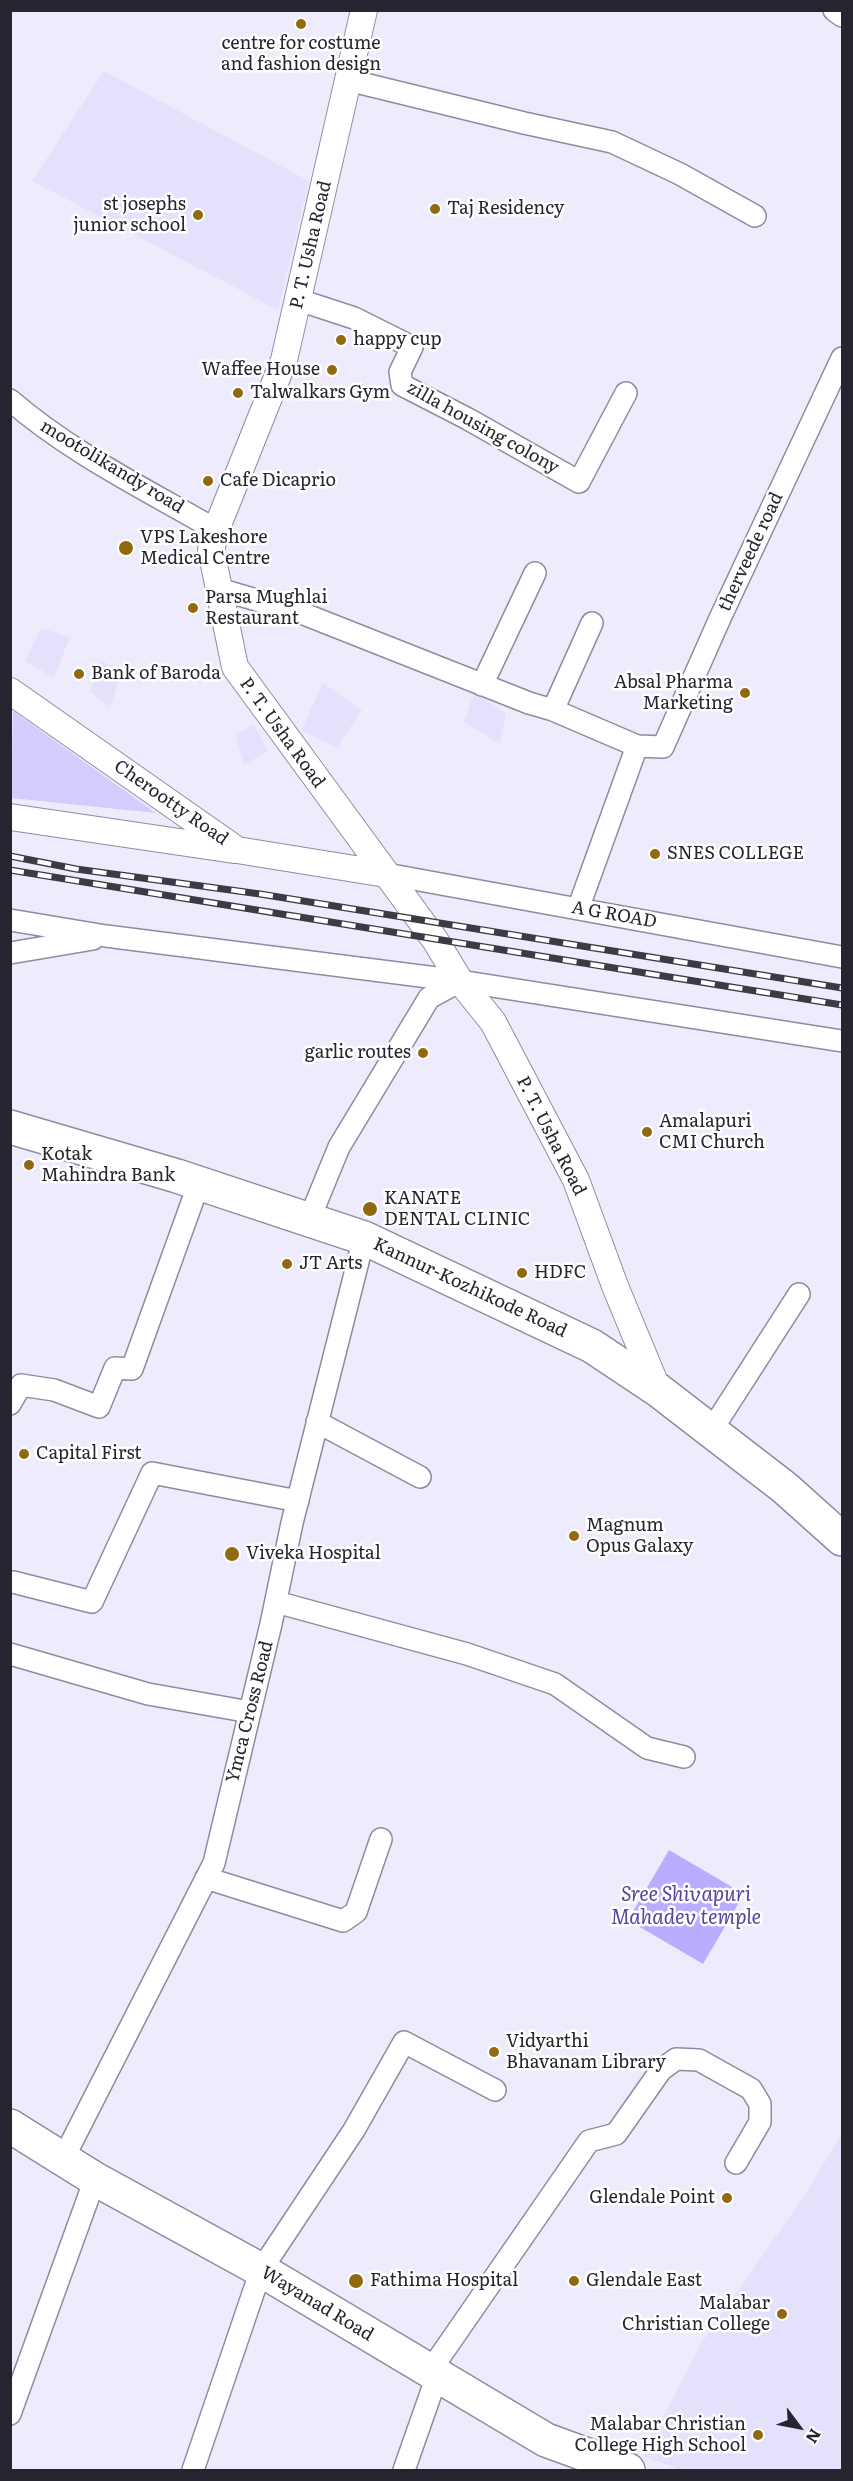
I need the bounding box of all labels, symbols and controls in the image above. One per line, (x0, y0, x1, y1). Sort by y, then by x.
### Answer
marker: centre for costume and fashion design (294, 17, 308, 31)
place label: centre for costume and fashion design (221, 33, 381, 76)
street label: P. T. Usha Road (286, 179, 336, 311)
place label: st josephs junior school (73, 194, 186, 236)
place label: Taj Residency (447, 198, 564, 220)
marker: Taj Residency (428, 202, 442, 216)
marker: st josephs junior school (191, 208, 205, 222)
place label: happy cup (353, 329, 442, 351)
marker: happy cup (334, 333, 348, 347)
place label: Waffee House (202, 359, 320, 381)
marker: Waffee House (325, 363, 339, 377)
street label: zilla housing colony (403, 377, 563, 479)
place label: Talwalkars Gym (250, 382, 390, 404)
marker: Talwalkars Gym (231, 386, 245, 400)
street label: mootolikandy road (36, 416, 188, 518)
place label: Cafe Dicaprio (220, 470, 336, 492)
marker: Cafe Dicaprio (201, 474, 215, 488)
street label: therveede road (714, 489, 788, 615)
place label: VPS Lakeshore Medical Centre (140, 527, 270, 570)
marker: VPS Lakeshore Medical Centre (117, 539, 135, 557)
place label: Parsa Mughlai Restaurant (205, 587, 327, 630)
marker: Parsa Mughlai Restaurant (186, 601, 200, 615)
place label: Bank of Baroda (91, 663, 221, 685)
marker: Bank of Baroda (72, 667, 86, 681)
place label: Absal Pharma Marketing (614, 672, 733, 714)
street label: P. T. Usha Road (235, 674, 329, 792)
marker: Absal Pharma Marketing (738, 686, 752, 700)
street label: Cherootty Road (110, 756, 232, 850)
place label: SNES COLLEGE (667, 843, 804, 865)
marker: SNES COLLEGE (648, 847, 662, 861)
street label: A G ROAD (570, 897, 658, 933)
place label: garlic routes (305, 1042, 411, 1064)
marker: garlic routes (416, 1046, 430, 1060)
street label: P. T. Usha Road (512, 1073, 590, 1199)
place label: Amalapuri CMI Church (659, 1111, 765, 1154)
marker: Amalapuri CMI Church (640, 1125, 654, 1139)
place label: Kotak Mahindra Bank (41, 1144, 175, 1186)
marker: Kotak Mahindra Bank (22, 1158, 36, 1172)
place label: KANATE DENTAL CLINIC (384, 1188, 530, 1230)
marker: KANATE DENTAL CLINIC (361, 1200, 379, 1218)
street label: Kannur-Kozhikode Road (370, 1234, 570, 1342)
place label: JT Arts (299, 1253, 362, 1275)
marker: JT Arts (280, 1257, 294, 1271)
place label: HDFC (534, 1262, 586, 1284)
marker: HDFC (515, 1266, 529, 1280)
place label: Capital First (36, 1443, 142, 1465)
marker: Capital First (17, 1447, 31, 1461)
place label: Magnum Opus Galaxy (586, 1515, 693, 1558)
marker: Magnum Opus Galaxy (567, 1529, 581, 1543)
place label: Viveka Hospital (246, 1543, 381, 1565)
marker: Viveka Hospital (223, 1545, 241, 1563)
street label: Ymca Cross Road (222, 1639, 278, 1785)
water label: Sree Shivapuri Mahadev temple (611, 1883, 761, 1930)
place label: Vidyarthi Bhavanam Library (506, 2031, 666, 2074)
marker: Vidyarthi Bhavanam Library (487, 2045, 501, 2059)
place label: Glendale Point (589, 2187, 715, 2209)
marker: Glendale Point (720, 2191, 734, 2205)
street label: Wayanad Road (257, 2262, 377, 2346)
place label: Fathima Hospital (370, 2270, 518, 2292)
place label: Glendale East (586, 2270, 702, 2292)
marker: Fathima Hospital (347, 2272, 365, 2290)
marker: Glendale East (567, 2274, 581, 2288)
place label: Malabar Christian College (622, 2293, 770, 2336)
marker: Malabar Christian College (775, 2307, 789, 2321)
north arrow (769, 2397, 829, 2457)
place label: Malabar Christian College High School (575, 2414, 746, 2456)
text: N (801, 2424, 828, 2449)
marker: Malabar Christian College High School (751, 2428, 765, 2442)

